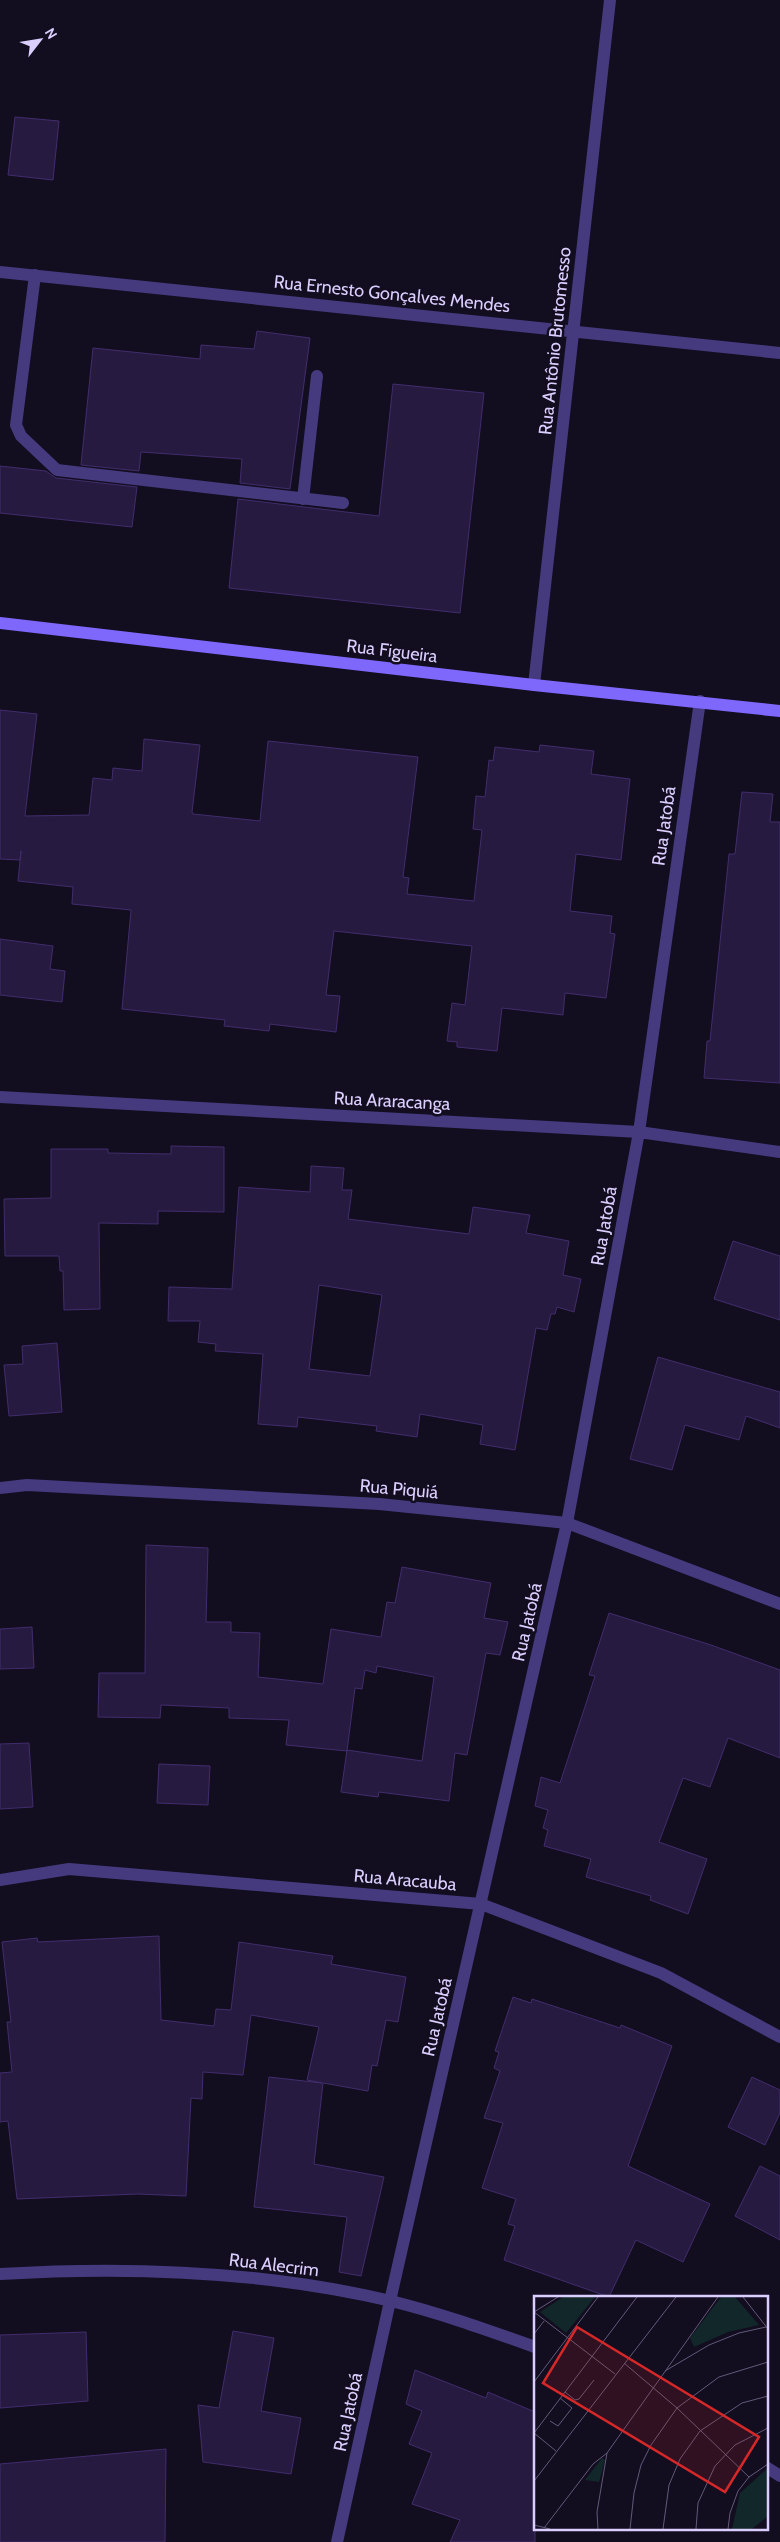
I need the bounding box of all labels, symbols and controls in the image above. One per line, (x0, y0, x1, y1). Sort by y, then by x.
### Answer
north arrow (15, 15, 65, 65)
text: N (41, 24, 61, 42)
street label: Rua Antônio Brutomesso (534, 246, 576, 436)
street label: Rua Ernesto Gonçalves Mendes (273, 271, 511, 317)
street label: Rua Figueira (345, 635, 439, 668)
street label: Rua Jatobá (648, 784, 681, 867)
street label: Rua Araracanga (333, 1087, 451, 1115)
street label: Rua Jatobá (586, 1184, 622, 1267)
street label: Rua Piquiá (359, 1475, 440, 1503)
street label: Rua Jatobá (507, 1580, 547, 1664)
street label: Rua Aracauba (353, 1865, 458, 1895)
street label: Rua Jatobá (417, 1975, 457, 2059)
street label: Rua Alecrim (228, 2249, 320, 2281)
inset map (534, 2296, 768, 2530)
street label: Rua Jatobá (329, 2370, 367, 2453)

